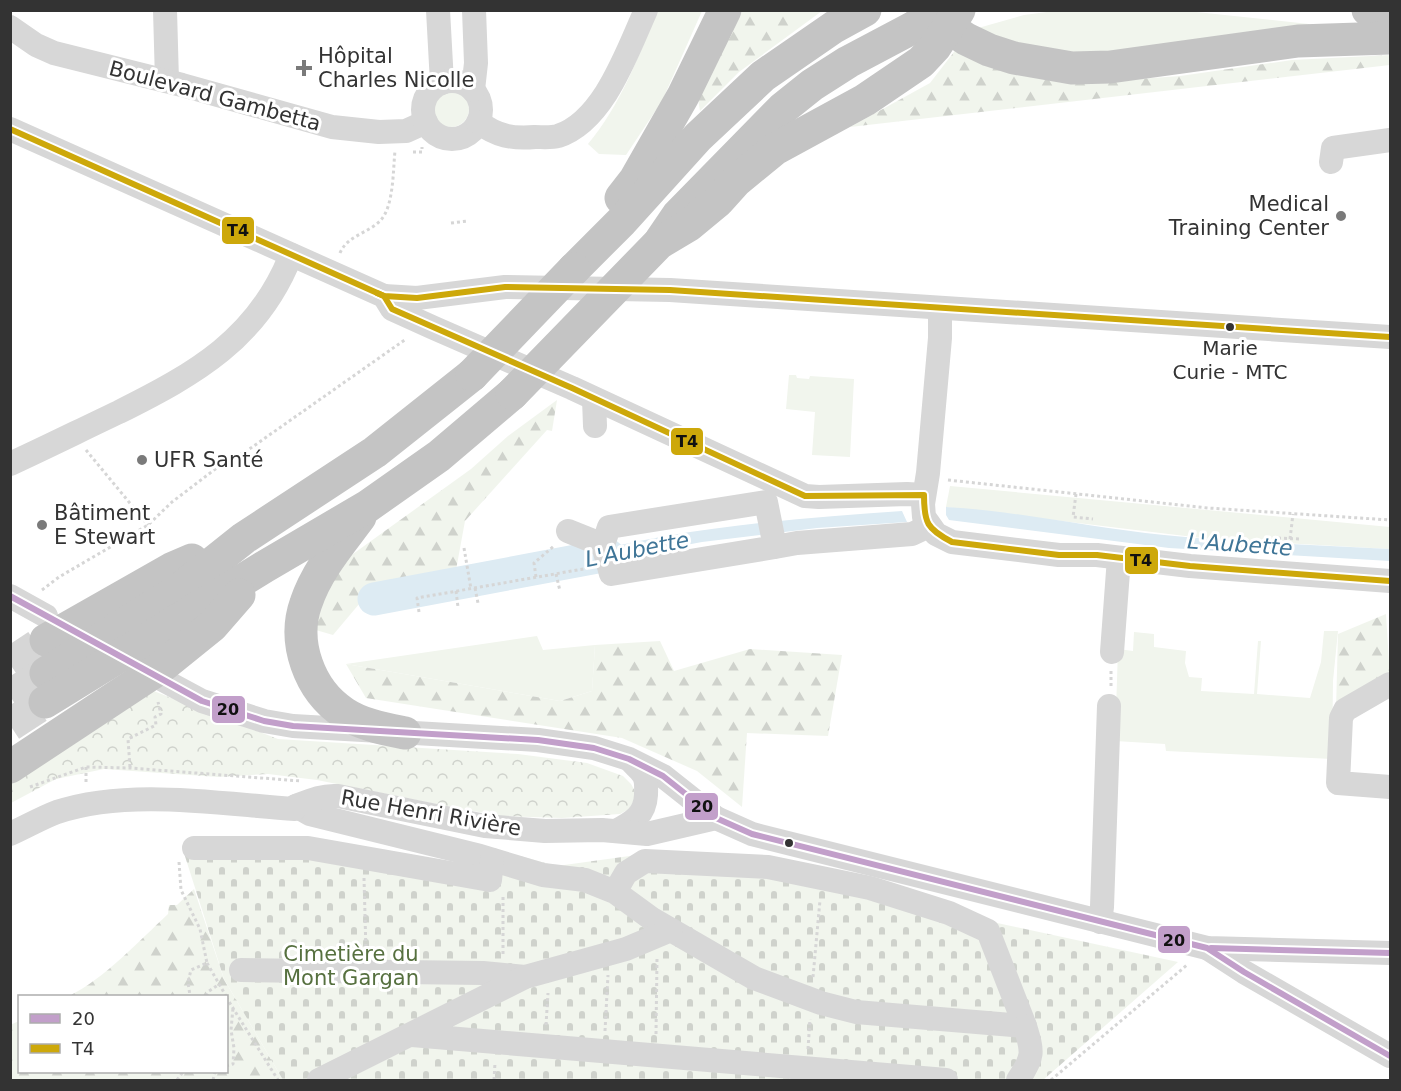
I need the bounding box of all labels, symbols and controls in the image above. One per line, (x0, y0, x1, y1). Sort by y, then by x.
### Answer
place label: Hôpital Charles Nicolle (318, 44, 474, 92)
street label: Boulevard Gambetta (107, 56, 323, 136)
marker: Hôpital Charles Nicolle (295, 59, 313, 77)
place label: Medical Training Center (1168, 192, 1329, 240)
marker: Medical Training Center (1334, 209, 1348, 223)
line badge: T4 (221, 216, 255, 245)
text: T4 (227, 221, 249, 240)
marker: Marie Curie - MTC (1224, 321, 1236, 333)
place label: Marie Curie - MTC (1173, 336, 1287, 384)
line badge: T4 (670, 427, 704, 456)
text: T4 (676, 432, 698, 451)
place label: UFR Santé (154, 448, 263, 472)
marker: UFR Santé (135, 453, 149, 467)
place label: Bâtiment E Stewart (54, 501, 155, 549)
marker: Bâtiment E Stewart (35, 518, 49, 532)
water label: L'Aubette (583, 527, 691, 572)
water label: L'Aubette (1186, 528, 1294, 561)
line badge: T4 (1124, 546, 1159, 575)
text: T4 (1130, 551, 1152, 570)
line badge: 20 (211, 695, 246, 724)
text: 20 (217, 700, 239, 719)
street label: Rue Henri Rivière (339, 785, 523, 841)
line badge: 20 (684, 792, 719, 821)
text: 20 (691, 797, 713, 816)
unlabelled marker (783, 837, 795, 849)
line badge: 20 (1157, 925, 1191, 954)
text: 20 (1163, 931, 1185, 950)
park label: Cimetière du Mont Gargan (283, 942, 419, 990)
legend (18, 995, 228, 1073)
text: 20 (72, 1008, 95, 1029)
text: T4 (71, 1038, 94, 1059)

